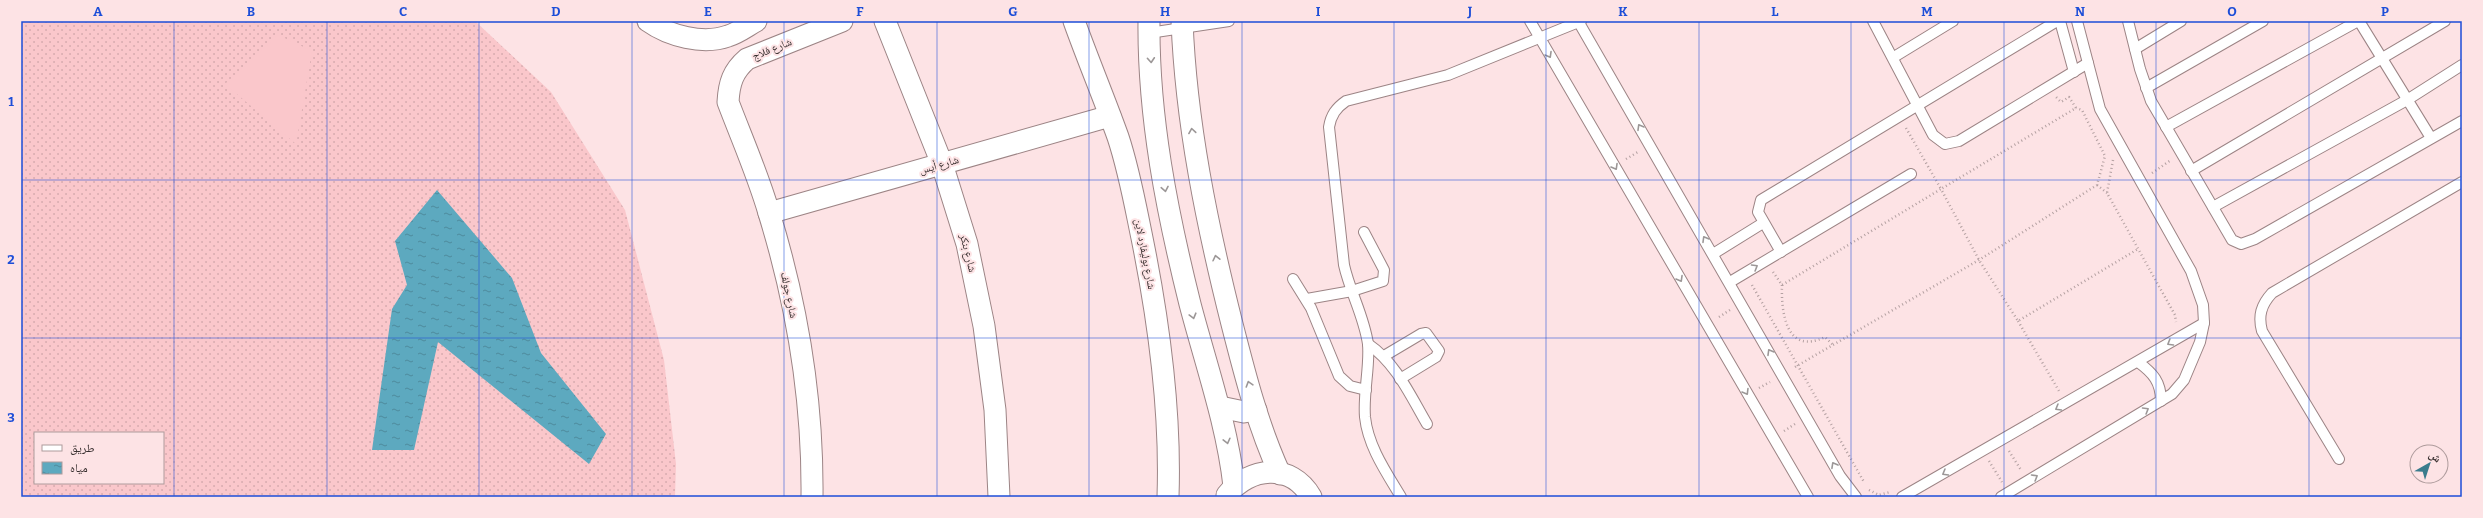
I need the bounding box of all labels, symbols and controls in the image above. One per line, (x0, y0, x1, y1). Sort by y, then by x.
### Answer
text: A (93, 4, 103, 19)
text: B (247, 4, 255, 19)
text: C (399, 4, 407, 19)
text: D (551, 4, 561, 19)
text: E (704, 4, 712, 19)
text: F (856, 4, 864, 19)
text: G (1008, 4, 1018, 19)
text: H (1160, 4, 1170, 19)
text: I (1316, 4, 1321, 19)
text: J (1467, 4, 1473, 19)
text: K (1618, 4, 1628, 19)
text: L (1771, 4, 1779, 19)
text: M (1921, 4, 1933, 19)
text: N (2075, 4, 2085, 19)
text: O (2227, 4, 2237, 19)
text: P (2381, 4, 2389, 19)
street label: شارع فلاج (750, 35, 794, 63)
one-way arrow (1545, 51, 1552, 58)
one-way arrow (1146, 57, 1155, 63)
text: 1 (8, 94, 14, 109)
one-way arrow (1637, 124, 1644, 131)
one-way arrow (1188, 128, 1197, 134)
street label: شارع أيس (917, 152, 960, 177)
one-way arrow (1610, 163, 1617, 170)
one-way arrow (1160, 186, 1169, 192)
street label: شارع بوليفارد لاين (1132, 218, 1158, 290)
street label: شارع بنكر (957, 232, 979, 273)
one-way arrow (1702, 236, 1710, 243)
text: 2 (7, 252, 15, 267)
one-way arrow (1213, 255, 1221, 262)
one-way arrow (1751, 264, 1758, 271)
street label: شارع جولف (778, 271, 800, 319)
one-way arrow (1676, 275, 1683, 283)
one-way arrow (1189, 313, 1197, 319)
one-way arrow (2167, 338, 2174, 346)
one-way arrow (1767, 349, 1774, 356)
one-way arrow (1245, 381, 1254, 388)
one-way arrow (1742, 387, 1749, 395)
one-way arrow (2055, 404, 2062, 411)
one-way arrow (2142, 407, 2149, 415)
text: 3 (7, 410, 15, 425)
legend (34, 432, 164, 484)
one-way arrow (1222, 438, 1231, 445)
text: طريق (70, 441, 95, 455)
north arrow (2409, 444, 2449, 484)
text: ش (2426, 448, 2444, 466)
text: مياه (70, 461, 88, 475)
one-way arrow (1832, 462, 1839, 469)
one-way arrow (1942, 468, 1949, 475)
one-way arrow (2031, 474, 2038, 481)

